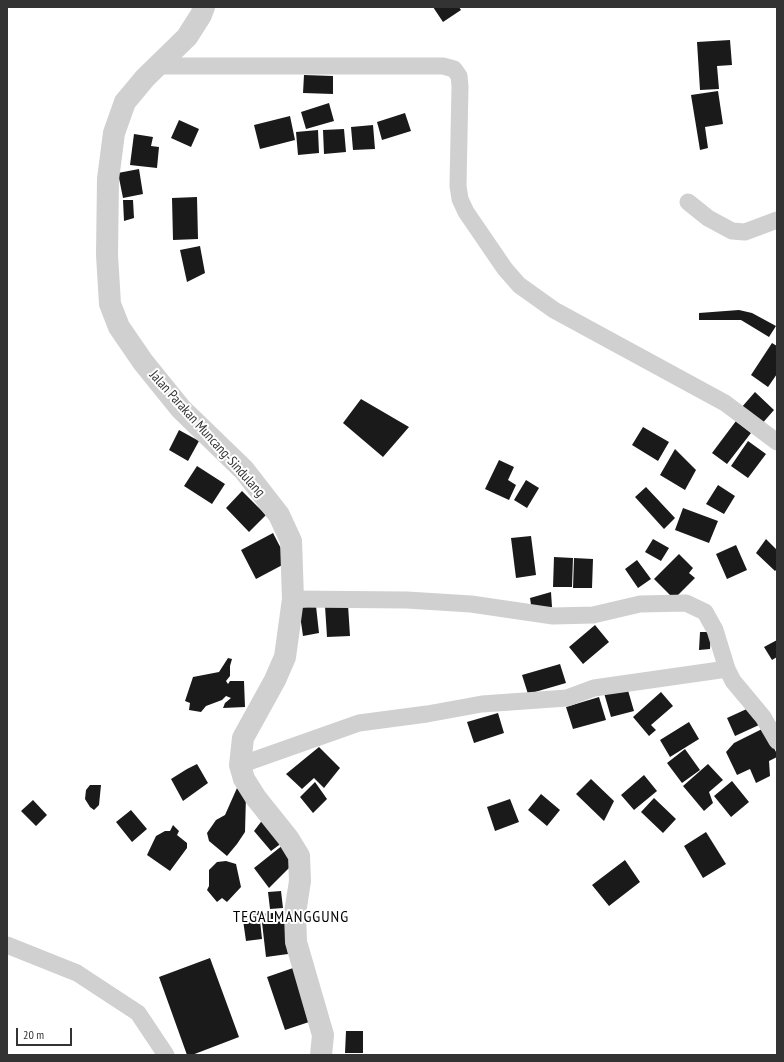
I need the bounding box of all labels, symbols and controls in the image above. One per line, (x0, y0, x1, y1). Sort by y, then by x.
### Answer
street label: Jalan Parakan Muncang-Sindulang (146, 367, 268, 501)
district label: TEGALMANGGUNG (233, 907, 349, 927)
scale bar (18, 1020, 74, 1046)
text: 20 m (23, 1027, 44, 1042)

